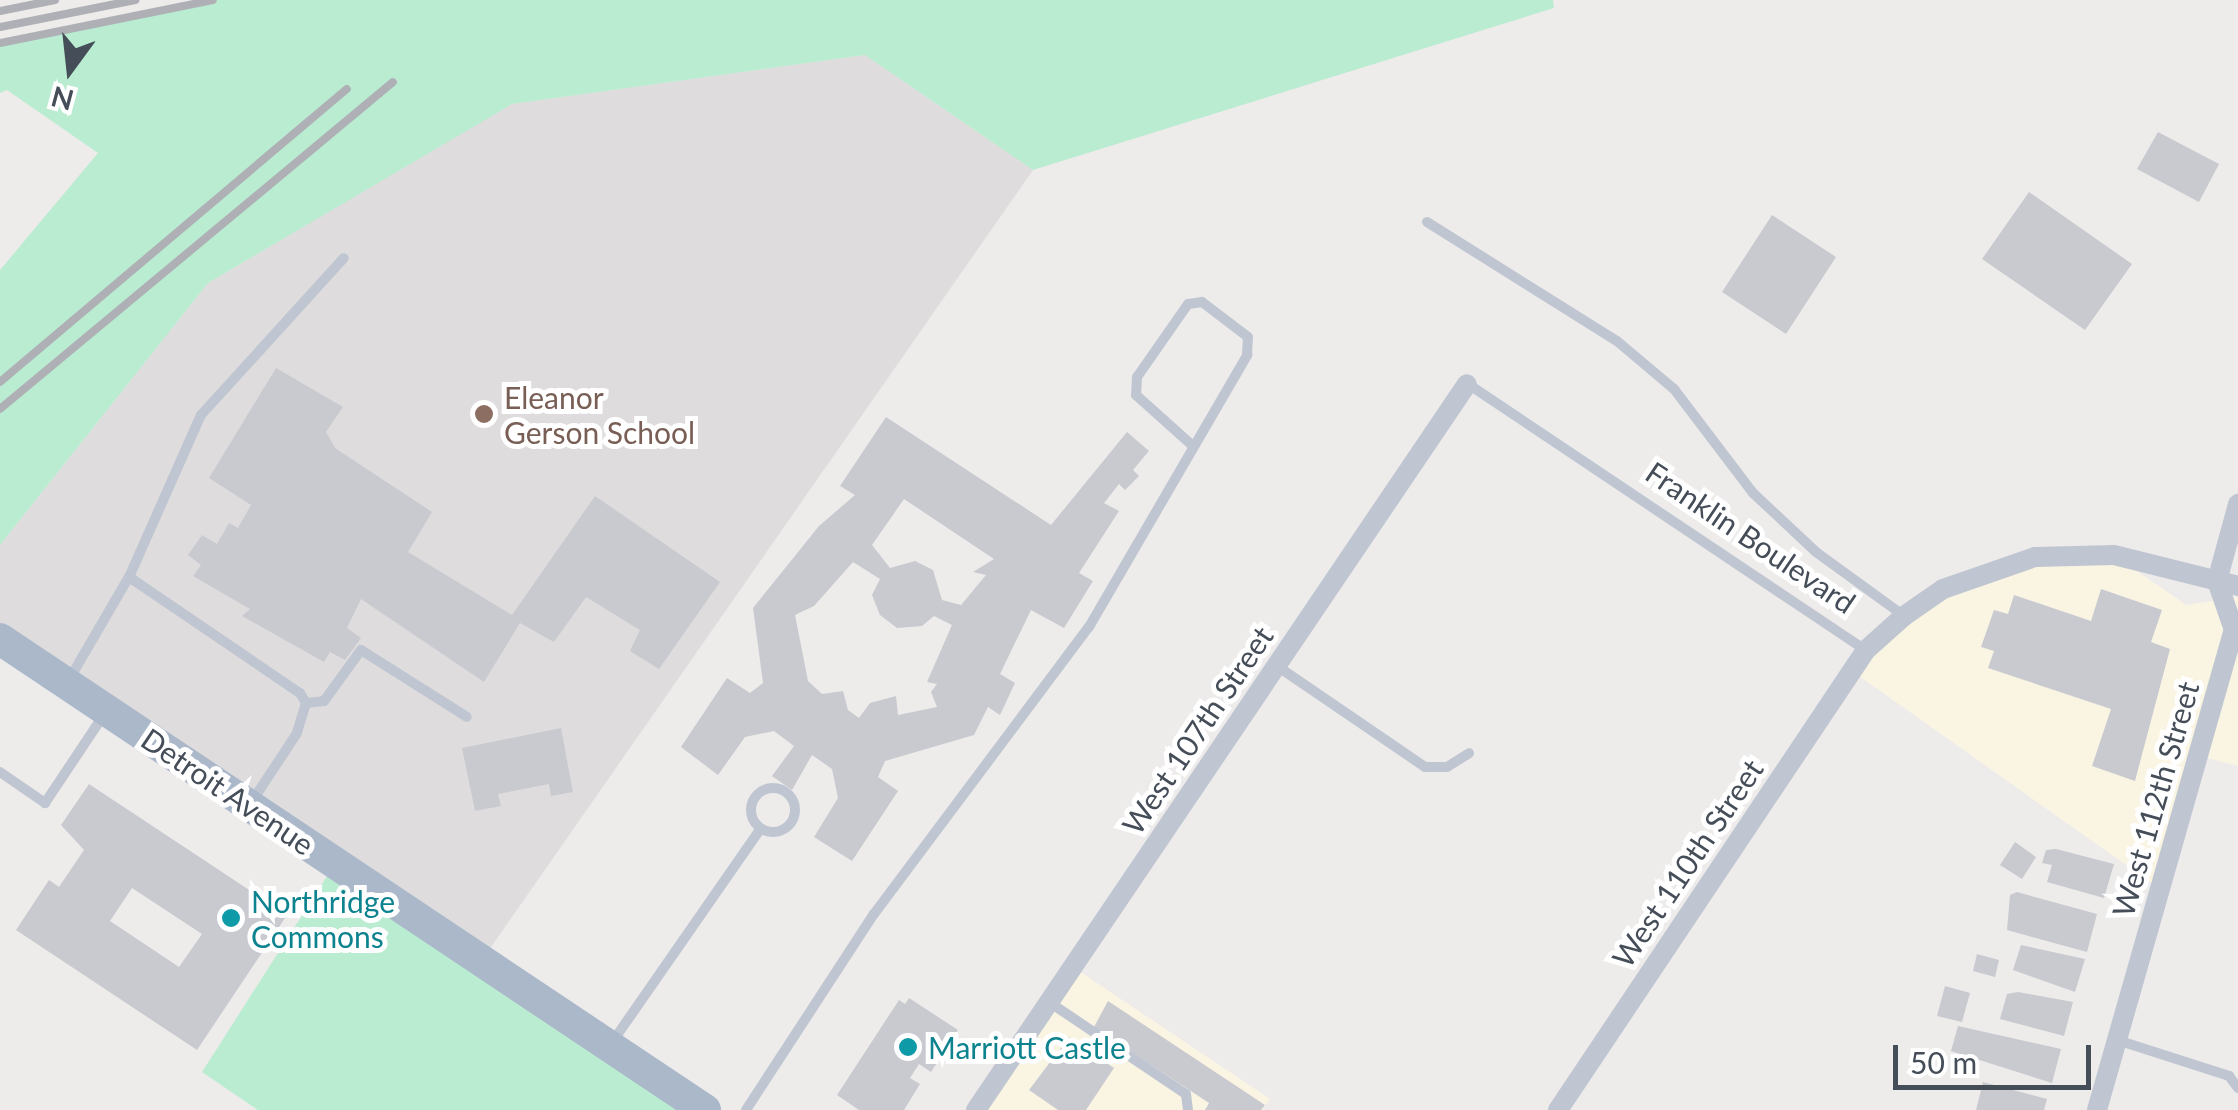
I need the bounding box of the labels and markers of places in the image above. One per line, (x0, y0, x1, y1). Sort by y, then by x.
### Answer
place label: Eleanor Gerson School (504, 379, 695, 450)
marker: Eleanor Gerson School (473, 403, 495, 425)
place label: Northridge Commons (251, 883, 395, 954)
marker: Northridge Commons (220, 907, 242, 929)
place label: Marriott Castle (928, 1029, 1126, 1065)
marker: Marriott Castle (897, 1036, 919, 1058)

